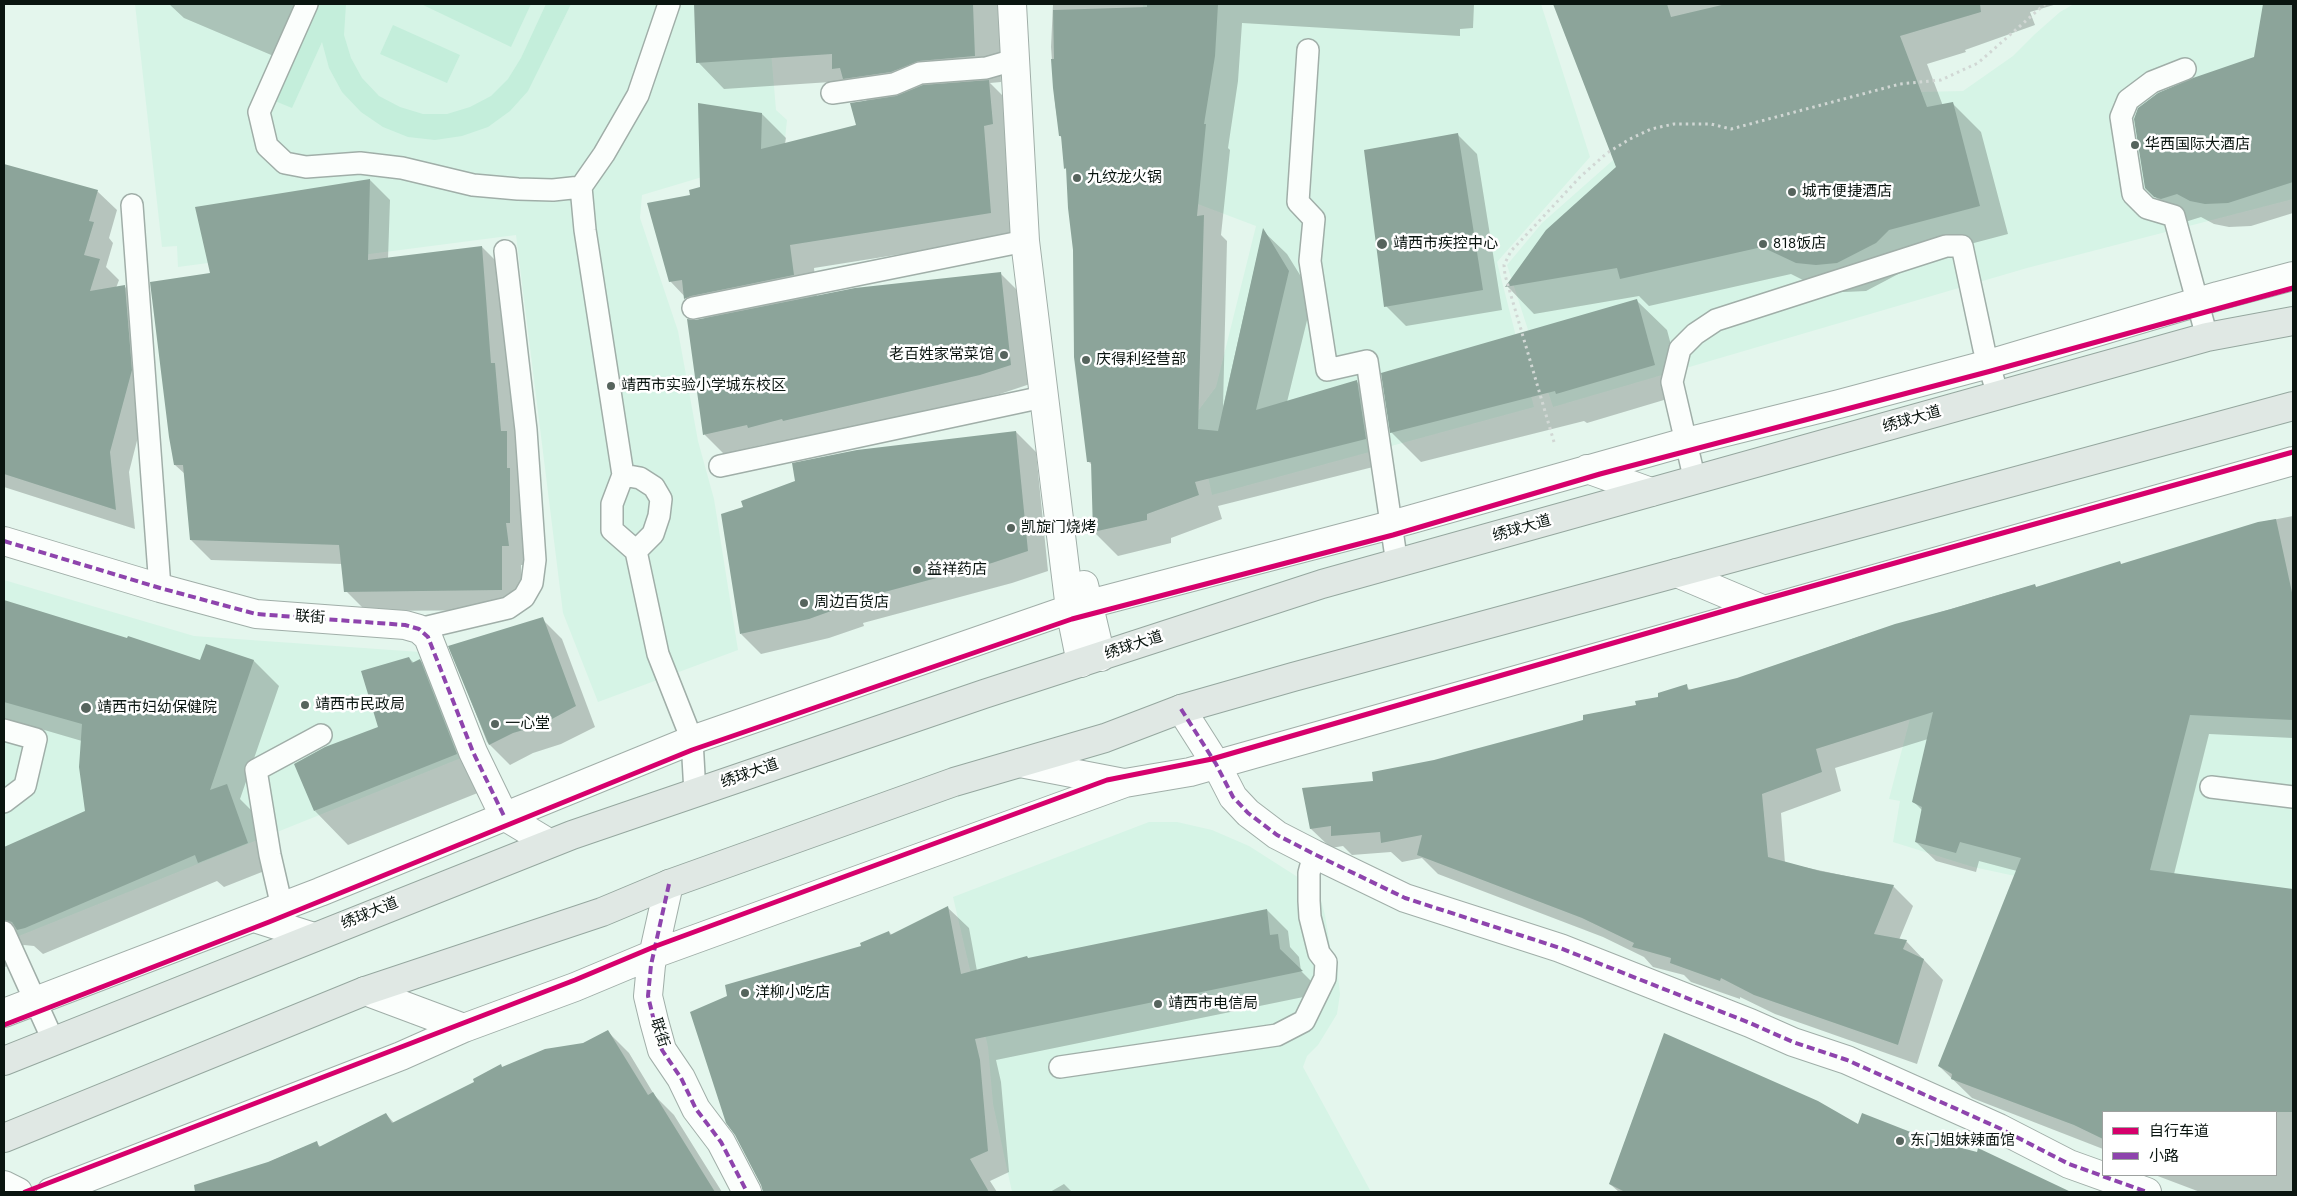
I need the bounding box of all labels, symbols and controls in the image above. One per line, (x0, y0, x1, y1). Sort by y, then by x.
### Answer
place label: 华西国际大酒店 (2145, 136, 2250, 154)
marker: 华西国际大酒店 (2129, 139, 2141, 151)
place label: 九纹龙火锅 (1087, 169, 1162, 187)
marker: 九纹龙火锅 (1071, 172, 1083, 184)
place label: 城市便捷酒店 (1802, 183, 1892, 201)
marker: 城市便捷酒店 (1786, 186, 1798, 198)
place label: 靖西市疾控中心 (1393, 235, 1498, 253)
place label: 818饭店 (1773, 235, 1826, 253)
marker: 靖西市疾控中心 (1375, 237, 1389, 251)
marker: 818饭店 (1757, 238, 1769, 250)
place label: 老百姓家常菜馆 (889, 346, 994, 364)
marker: 老百姓家常菜馆 (998, 349, 1010, 361)
place label: 庆得利经营部 (1096, 351, 1186, 369)
marker: 庆得利经营部 (1080, 354, 1092, 366)
place label: 靖西市实验小学城东校区 (621, 377, 786, 395)
marker: 靖西市实验小学城东校区 (605, 380, 617, 392)
street label: 绣球大道 (1881, 403, 1943, 437)
street label: 绣球大道 (1491, 512, 1553, 546)
place label: 凯旋门烧烤 (1021, 519, 1096, 537)
marker: 凯旋门烧烤 (1005, 522, 1017, 534)
place label: 益祥药店 (927, 561, 987, 579)
marker: 益祥药店 (911, 564, 923, 576)
place label: 周边百货店 (814, 594, 889, 612)
marker: 周边百货店 (798, 597, 810, 609)
street label: 联街 (294, 608, 326, 628)
street label: 绣球大道 (1103, 628, 1165, 664)
place label: 靖西市民政局 (315, 696, 405, 714)
place label: 靖西市妇幼保健院 (97, 699, 217, 717)
marker: 靖西市民政局 (299, 699, 311, 711)
marker: 靖西市妇幼保健院 (79, 701, 93, 715)
place label: 一心堂 (505, 715, 550, 733)
marker: 一心堂 (489, 718, 501, 730)
street label: 绣球大道 (719, 756, 781, 792)
street label: 绣球大道 (339, 894, 401, 934)
place label: 洋柳小吃店 (755, 984, 830, 1002)
marker: 洋柳小吃店 (739, 987, 751, 999)
place label: 靖西市电信局 (1168, 995, 1258, 1013)
marker: 靖西市电信局 (1152, 998, 1164, 1010)
street label: 联街 (646, 1016, 672, 1050)
legend (2102, 1111, 2277, 1176)
text: 自行车道 (2149, 1120, 2209, 1142)
place label: 东门姐妹辣面馆 (1910, 1132, 2015, 1150)
marker: 东门姐妹辣面馆 (1894, 1135, 1906, 1147)
text: 小路 (2149, 1145, 2179, 1167)

